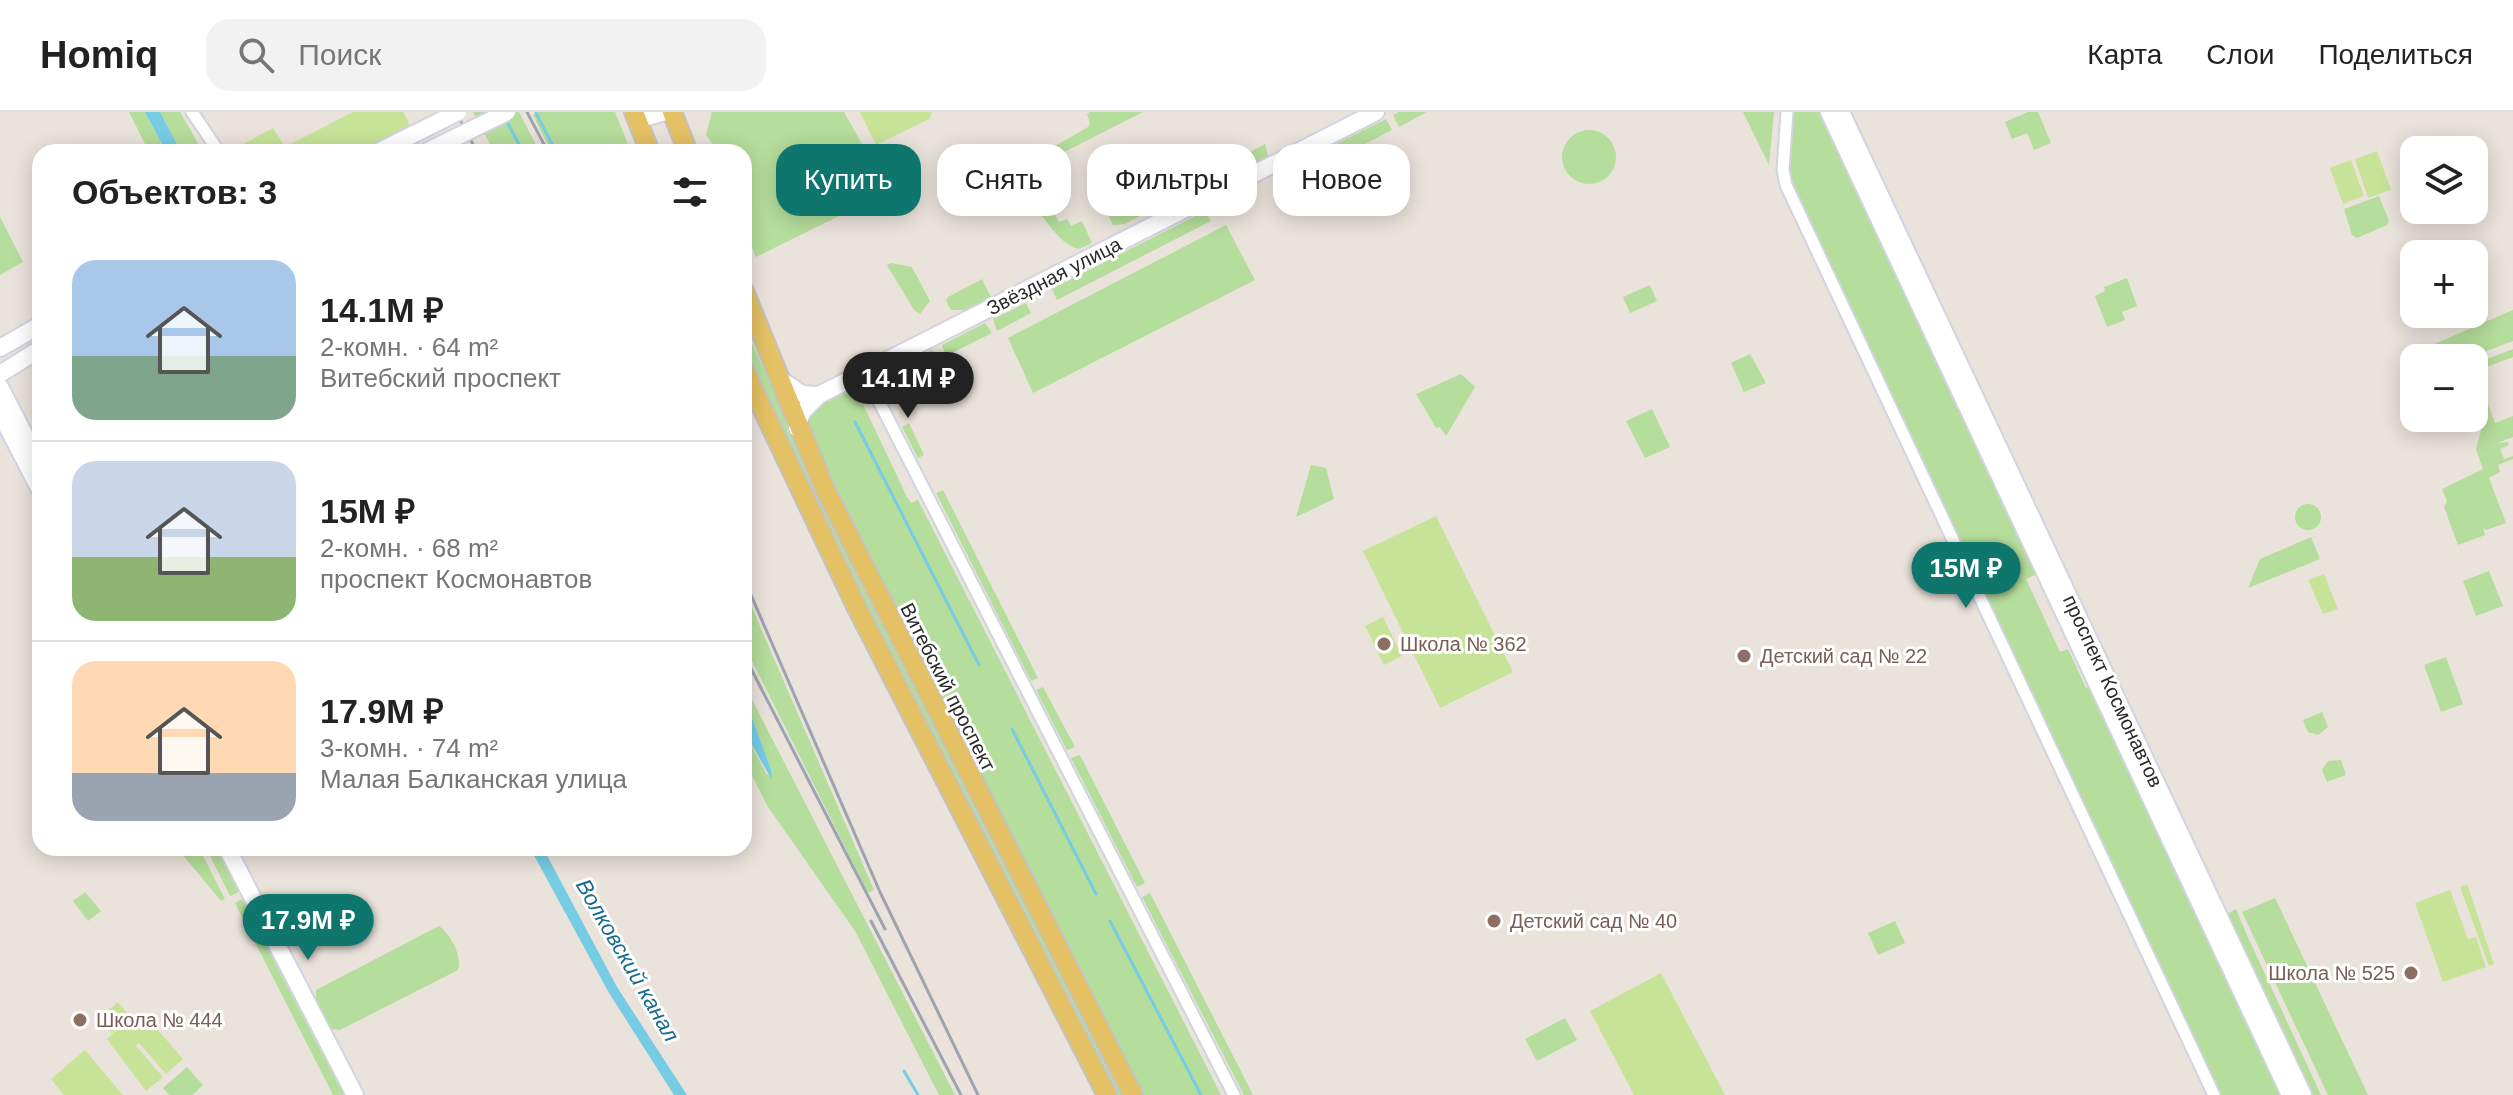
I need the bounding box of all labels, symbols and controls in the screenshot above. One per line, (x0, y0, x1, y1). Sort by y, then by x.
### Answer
search box (206, 19, 766, 91)
icon: search (234, 33, 278, 77)
text: Homiq (40, 34, 158, 76)
text: Поиск (298, 38, 381, 71)
text: Карта (2087, 39, 2162, 70)
text: Слои (2206, 39, 2274, 70)
text: Поделиться (2318, 39, 2473, 70)
map controls (2400, 136, 2488, 432)
button: layers (2400, 136, 2488, 224)
chip: Купить (776, 144, 921, 216)
chip: Снять (937, 144, 1071, 216)
chip: Фильтры (1087, 144, 1257, 216)
chip: Новое (1273, 144, 1410, 216)
icon: filters (668, 170, 712, 214)
text: Объектов: 3 (72, 173, 277, 211)
street label: Звёздная улица (983, 232, 1126, 319)
button: + (2400, 240, 2488, 328)
text: 14.1M ₽ (320, 291, 444, 329)
icon: home (136, 292, 232, 388)
text: 2-комн. · 64 m² (320, 332, 498, 362)
button: − (2400, 344, 2488, 432)
pin: 14.1M ₽ (834, 352, 982, 420)
text: Витебский проспект (320, 363, 561, 393)
text: 14.1M ₽ (861, 363, 955, 393)
text: 15M ₽ (320, 492, 415, 530)
icon: home (136, 493, 232, 589)
text: 2-комн. · 68 m² (320, 533, 498, 563)
pin: 15M ₽ (1910, 542, 2022, 610)
text: 15M ₽ (1930, 553, 2002, 583)
text: проспект Космонавтов (320, 564, 592, 594)
street label: проспект Космонавтов (2059, 591, 2167, 791)
street label: Витебский проспект (896, 599, 1000, 775)
place label: Школа № 362 (1400, 633, 1527, 655)
marker: Школа № 362 (1375, 635, 1393, 653)
place label: Детский сад № 22 (1760, 645, 1927, 667)
marker: Детский сад № 22 (1735, 647, 1753, 665)
text: 17.9M ₽ (320, 692, 444, 730)
icon: home (136, 693, 232, 789)
text: 3-комн. · 74 m² (320, 733, 498, 763)
text: Малая Балканская улица (320, 764, 627, 794)
water label: Волковский канал (571, 875, 684, 1046)
pin: 17.9M ₽ (234, 894, 382, 962)
text: 17.9M ₽ (261, 905, 355, 935)
place label: Детский сад № 40 (1510, 910, 1677, 932)
marker: Детский сад № 40 (1485, 912, 1503, 930)
place label: Школа № 525 (2268, 962, 2395, 984)
marker: Школа № 525 (2402, 964, 2420, 982)
place label: Школа № 444 (96, 1009, 223, 1031)
marker: Школа № 444 (71, 1011, 89, 1029)

